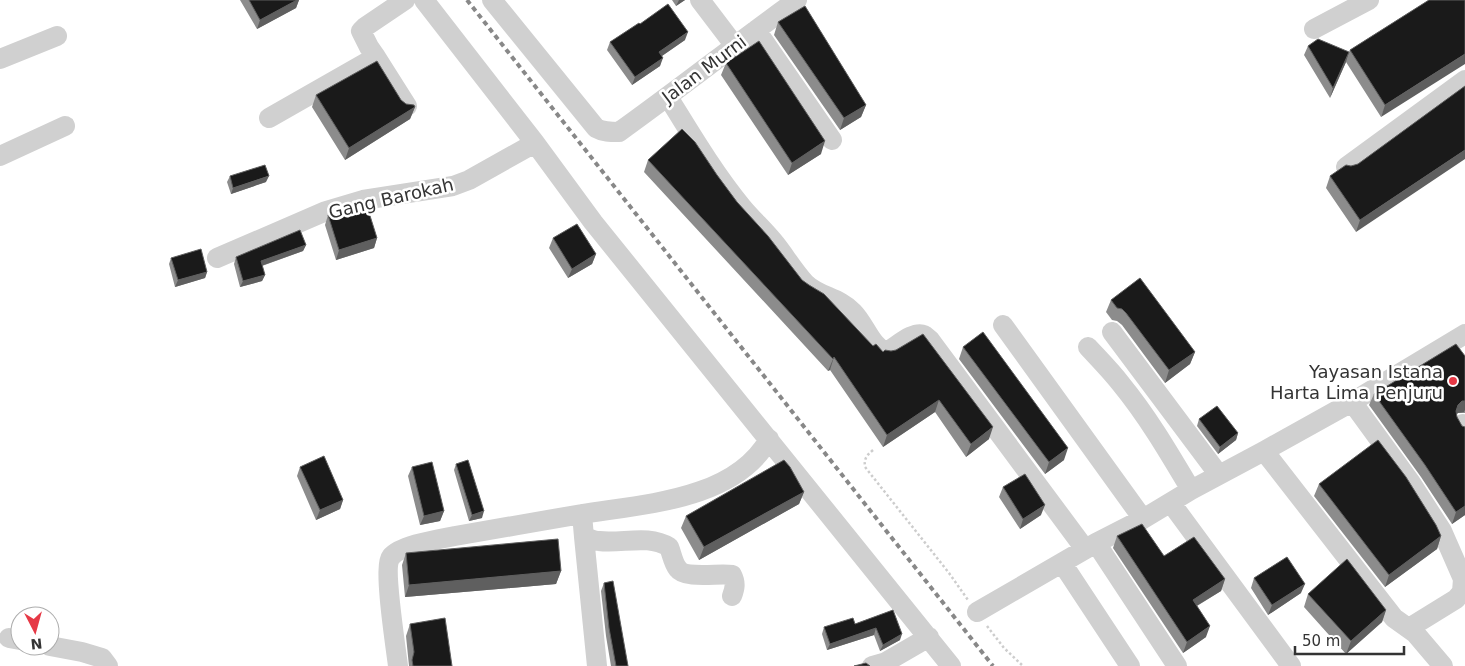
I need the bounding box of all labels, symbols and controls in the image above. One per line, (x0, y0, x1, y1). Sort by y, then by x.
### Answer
street label: Jalan Murni (657, 31, 750, 108)
street label: Gang Barokah (327, 173, 455, 223)
place label: Yayasan Istana Harta Lima Penjuru (1270, 361, 1443, 403)
marker: Yayasan Istana Harta Lima Penjuru (1447, 375, 1459, 387)
north arrow (10, 606, 60, 656)
scale bar (1295, 624, 1404, 656)
text: 50 m (1302, 632, 1340, 650)
text: N (30, 635, 43, 652)

